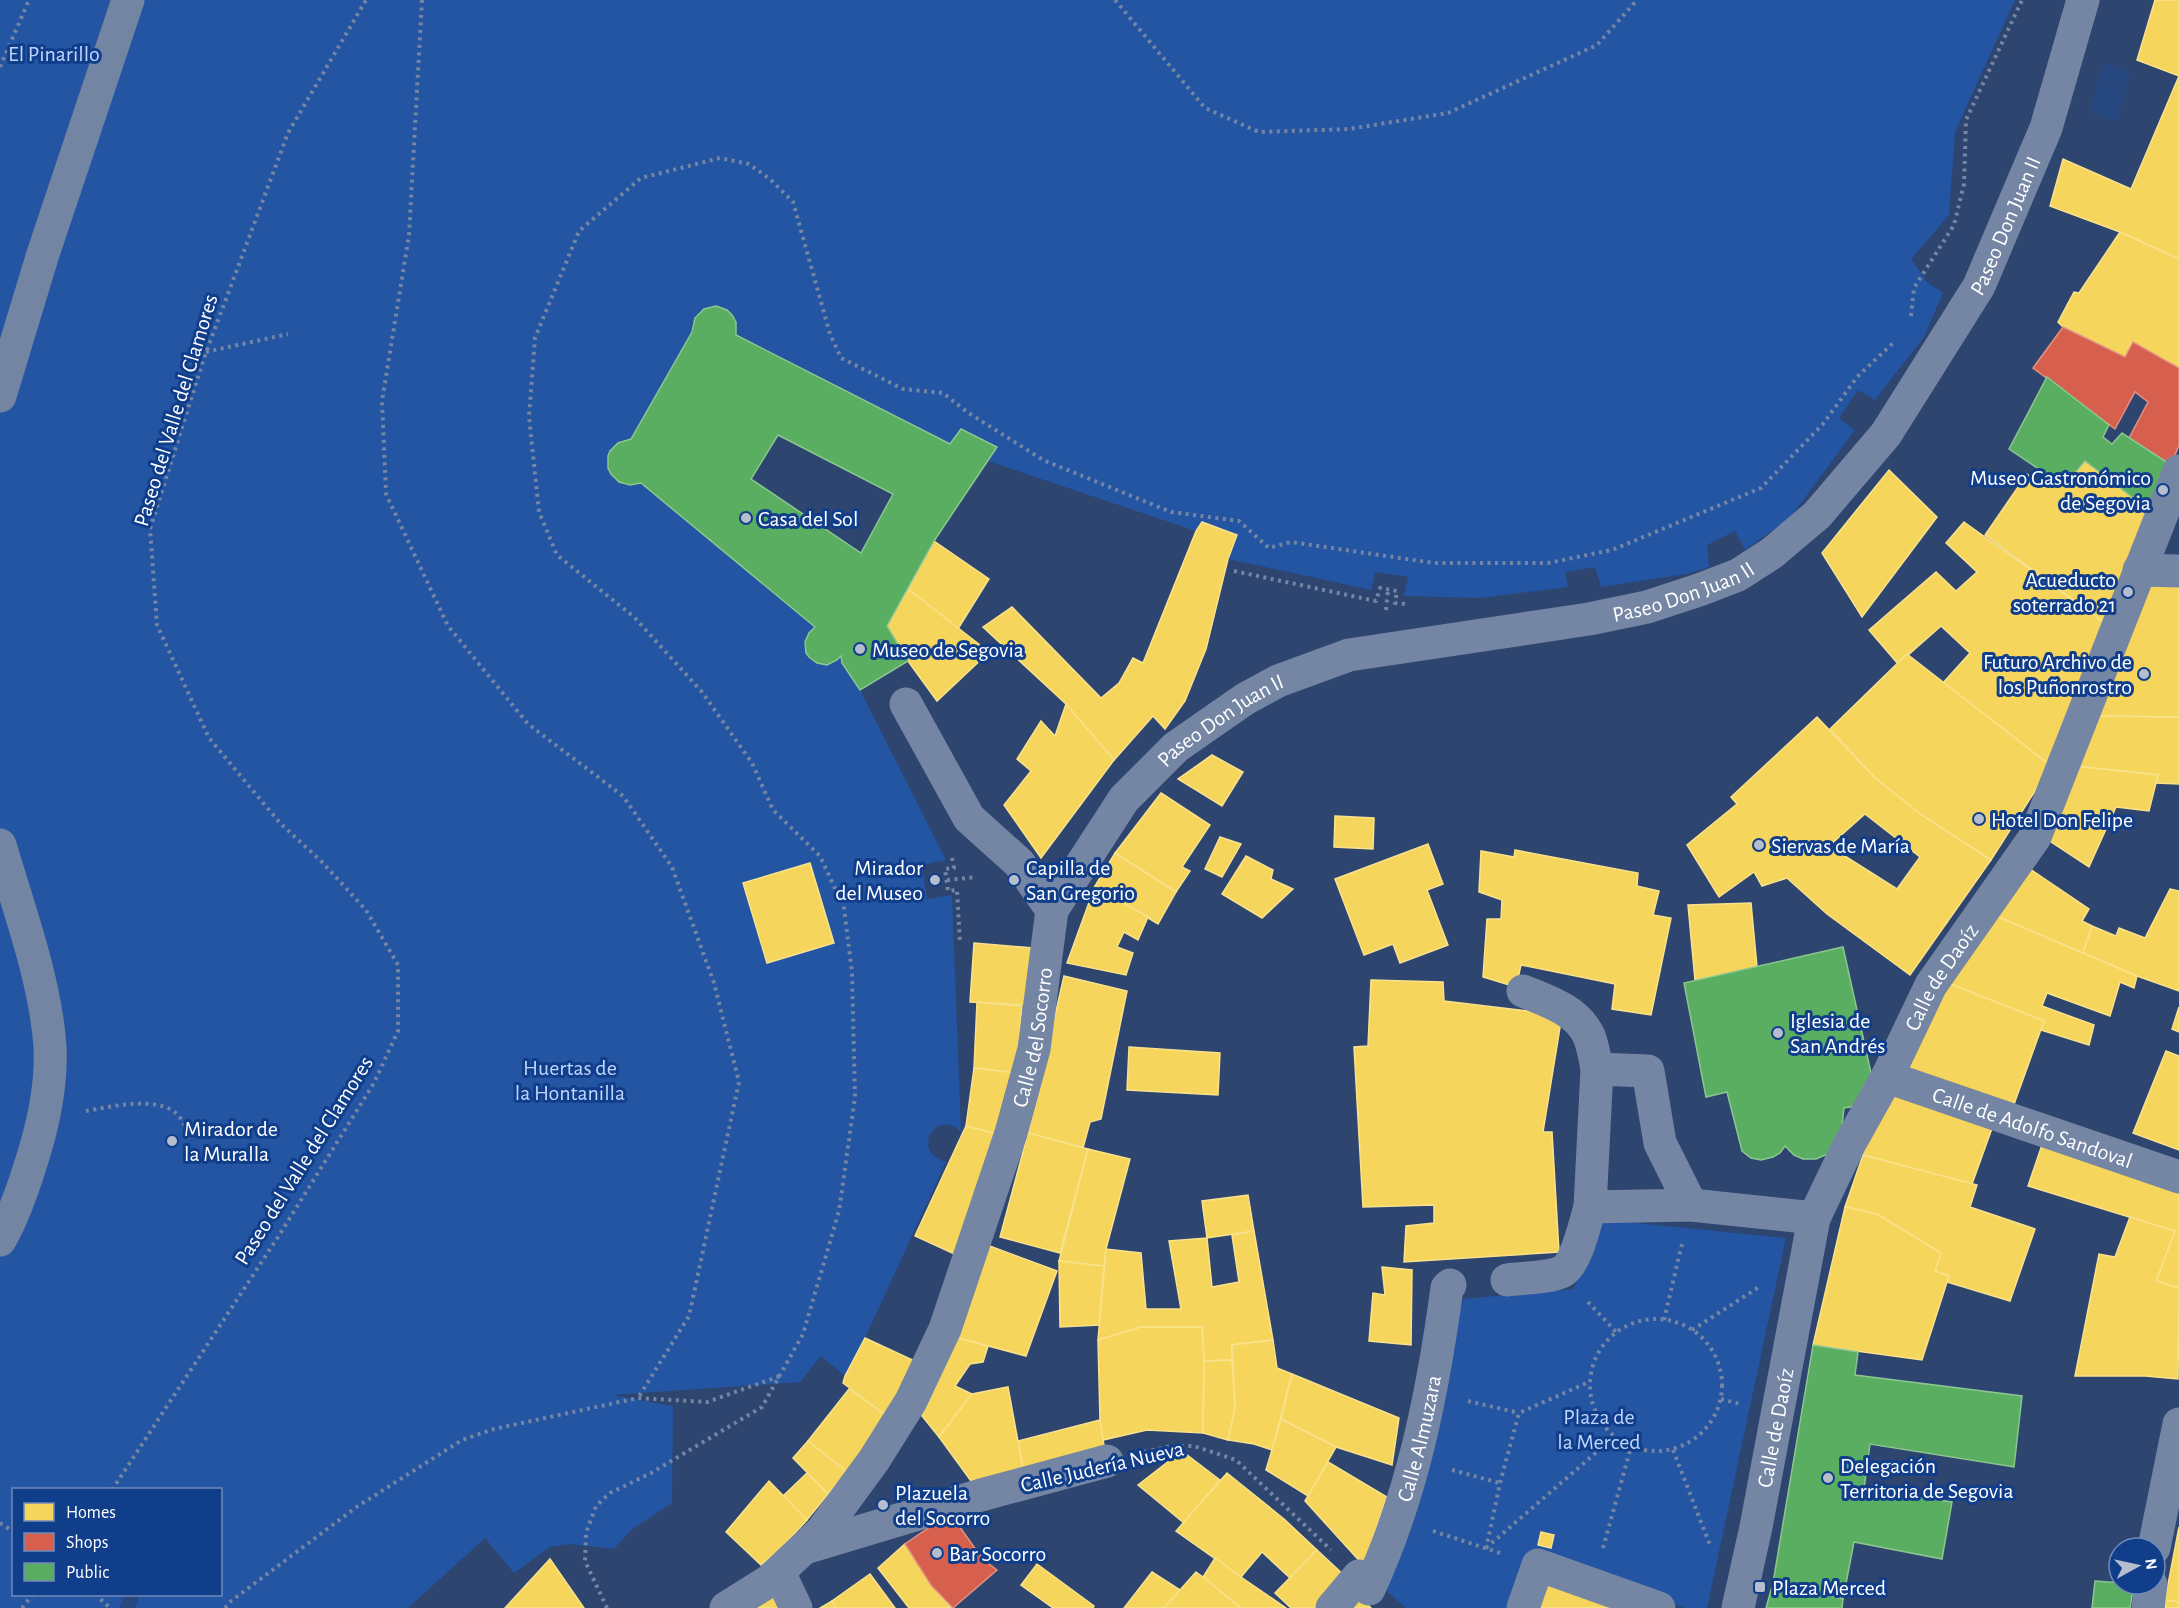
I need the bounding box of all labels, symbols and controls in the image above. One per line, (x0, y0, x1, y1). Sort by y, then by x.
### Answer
park label: El Pinarillo (8, 43, 100, 65)
street label: Paseo Don Juan II (1966, 153, 2045, 299)
street label: Paseo del Valle del Clamores (130, 292, 222, 529)
place label: Museo Gastronómico de Segovia (1970, 467, 2151, 514)
marker: Museo Gastronómico de Segovia (2156, 483, 2170, 497)
place label: Casa del Sol (758, 508, 858, 530)
marker: Casa del Sol (739, 511, 753, 525)
street label: Paseo Don Juan II (1611, 558, 1758, 626)
place label: Acueducto soterrado 21 (2013, 569, 2116, 616)
marker: Acueducto soterrado 21 (2121, 585, 2135, 599)
place label: Museo de Segovia (872, 639, 1024, 661)
marker: Museo de Segovia (853, 642, 867, 656)
place label: Futuro Archivo de los Puñonrostro (1983, 651, 2132, 698)
marker: Futuro Archivo de los Puñonrostro (2137, 667, 2151, 681)
street label: Paseo Don Juan II (1153, 670, 1286, 771)
place label: Hotel Don Felipe (1991, 809, 2133, 831)
marker: Hotel Don Felipe (1972, 812, 1986, 826)
place label: Siervas de María (1771, 835, 1910, 857)
marker: Siervas de María (1752, 838, 1766, 852)
place label: Mirador del Museo (835, 857, 923, 904)
place label: Capilla de San Gregorio (1026, 857, 1135, 904)
marker: Mirador del Museo (928, 873, 942, 887)
marker: Capilla de San Gregorio (1007, 873, 1021, 887)
street label: Calle de Daoíz (1901, 920, 1982, 1034)
street label: Calle del Socorro (1009, 966, 1056, 1110)
place label: Iglesia de San Andrés (1790, 1010, 1885, 1057)
marker: Iglesia de San Andrés (1771, 1026, 1785, 1040)
street label: Paseo del Valle del Clamores (231, 1052, 377, 1269)
park label: Huertas de la Hontanilla (515, 1057, 625, 1104)
street label: Calle de Adolfo Sandoval (1929, 1083, 2135, 1172)
place label: Mirador de la Muralla (184, 1118, 278, 1165)
marker: Mirador de la Muralla (165, 1134, 179, 1148)
street label: Calle de Daoíz (1754, 1366, 1798, 1489)
street label: Calle Almuzara (1393, 1373, 1445, 1505)
park label: Plaza de la Merced (1557, 1406, 1641, 1453)
street label: Calle Judería Nueva (1018, 1437, 1186, 1496)
place label: Delegación Territoria de Segovia (1840, 1455, 2014, 1502)
marker: Delegación Territoria de Segovia (1821, 1471, 1835, 1485)
place label: Plazuela del Socorro (895, 1482, 990, 1529)
legend (12, 1488, 222, 1596)
marker: Plazuela del Socorro (876, 1498, 890, 1512)
text: Homes (66, 1504, 116, 1522)
text: Shops (66, 1534, 108, 1552)
north arrow (2107, 1536, 2167, 1596)
place label: Bar Socorro (949, 1543, 1046, 1565)
marker: Bar Socorro (930, 1546, 944, 1560)
text: N (2142, 1557, 2160, 1571)
text: Public (66, 1564, 109, 1582)
place label: Plaza Merced (1772, 1577, 1886, 1599)
marker: Plaza Merced (1753, 1580, 1767, 1594)

